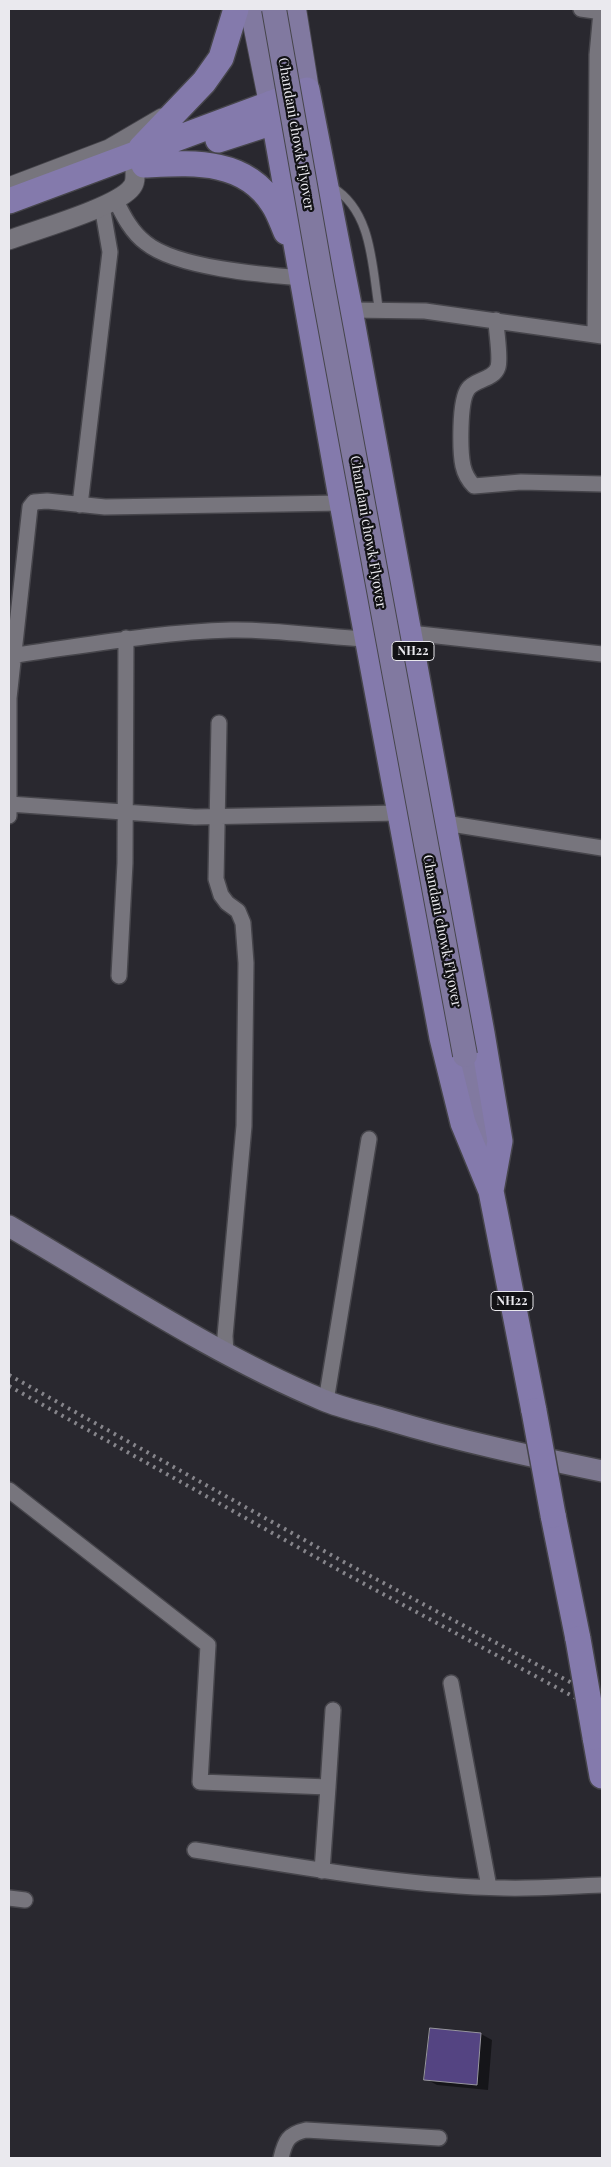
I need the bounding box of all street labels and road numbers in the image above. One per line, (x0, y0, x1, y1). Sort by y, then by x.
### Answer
street label: Chandani chowk Flyover (274, 56, 318, 212)
street label: Chandani chowk Flyover (346, 454, 390, 610)
road number: NH22 (392, 641, 434, 660)
street label: Chandani chowk Flyover (419, 853, 465, 1009)
road number: NH22 (491, 1292, 533, 1310)

